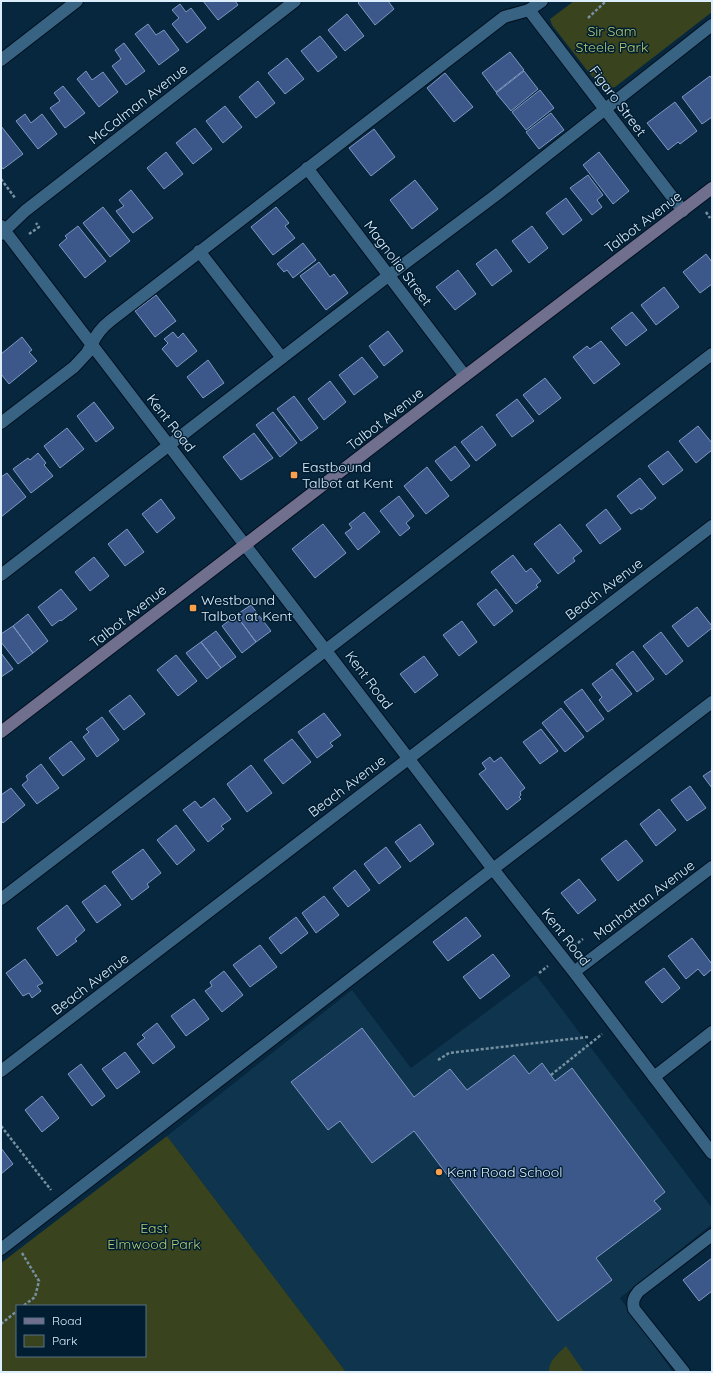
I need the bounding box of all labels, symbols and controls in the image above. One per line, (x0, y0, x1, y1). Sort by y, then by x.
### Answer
park label: Sir Sam Steele Park (576, 22, 648, 56)
street label: McCalman Avenue (85, 60, 191, 148)
street label: Figaro Street (586, 62, 651, 140)
street label: Talbot Avenue (601, 187, 685, 257)
street label: Magnolia Street (360, 217, 436, 309)
street label: Talbot Avenue (343, 383, 427, 454)
street label: Kent Road (143, 390, 199, 456)
place label: Eastbound Talbot at Kent (302, 458, 393, 492)
marker: Eastbound Talbot at Kent (289, 470, 299, 480)
street label: Beach Avenue (562, 554, 646, 624)
street label: Talbot Avenue (86, 580, 170, 651)
place label: Westbound Talbot at Kent (201, 591, 292, 625)
marker: Westbound Talbot at Kent (188, 603, 198, 613)
street label: Kent Road (341, 647, 397, 713)
street label: Beach Avenue (305, 751, 389, 821)
street label: Manhattan Avenue (590, 856, 698, 944)
street label: Kent Road (538, 904, 594, 970)
street label: Beach Avenue (48, 949, 132, 1019)
place label: Kent Road School (447, 1163, 563, 1181)
marker: Kent Road School (434, 1167, 444, 1177)
park label: East Elmwood Park (107, 1219, 201, 1253)
legend (16, 1305, 146, 1357)
text: Road (52, 1313, 82, 1328)
text: Park (52, 1333, 77, 1348)

